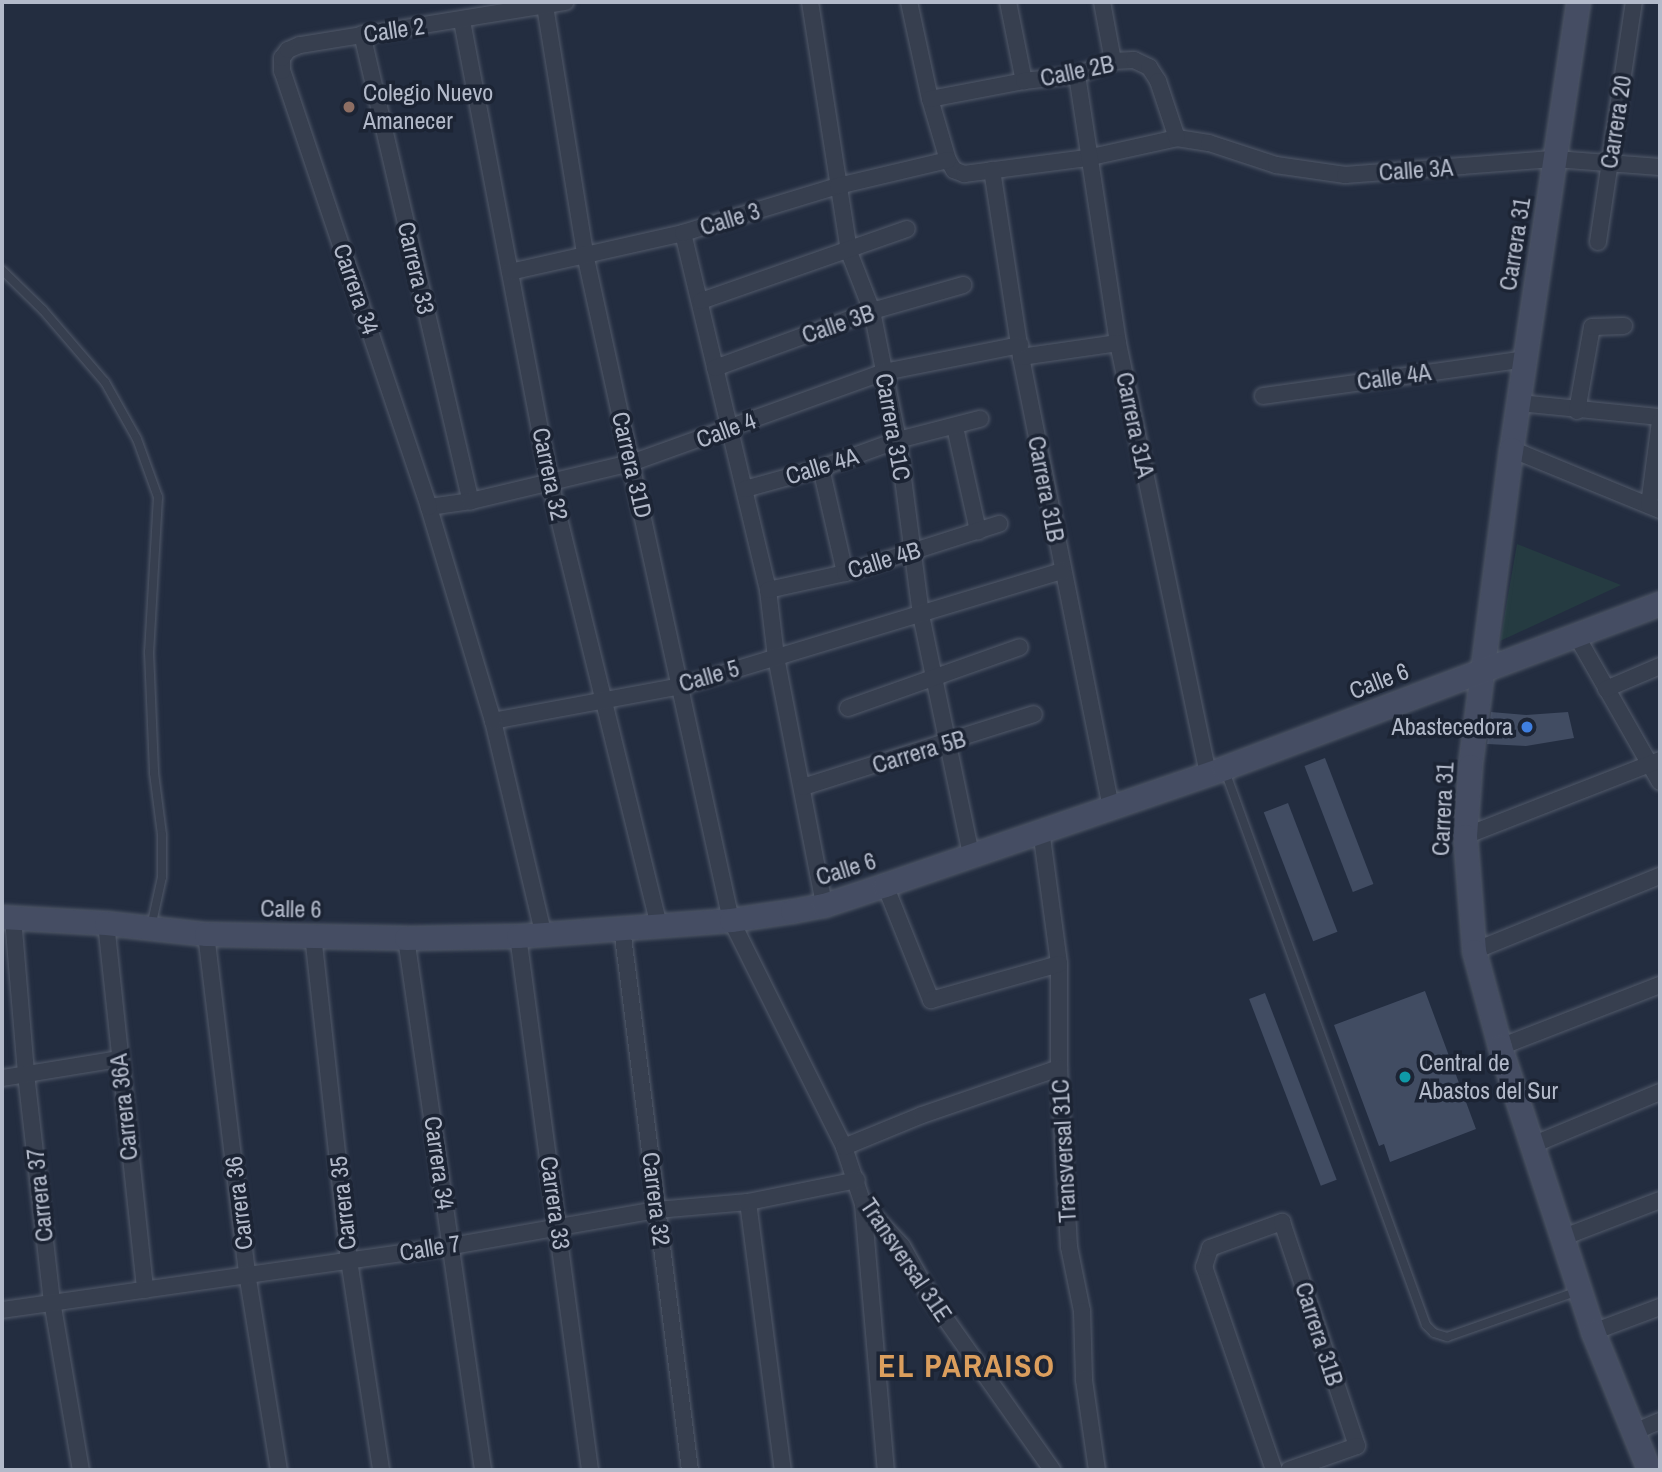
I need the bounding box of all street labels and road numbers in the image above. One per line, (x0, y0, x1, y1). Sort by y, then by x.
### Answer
street label: Calle 2 (362, 11, 426, 49)
street label: Calle 2B (1038, 49, 1116, 93)
street label: Carrera 20 (1594, 73, 1638, 171)
street label: Calle 3A (1378, 153, 1454, 187)
street label: Carrera 31 (1493, 195, 1537, 293)
street label: Calle 3 (697, 196, 763, 242)
street label: Carrera 33 (391, 219, 441, 317)
street label: Carrera 34 (327, 240, 385, 338)
street label: Calle 3B (798, 298, 878, 350)
street label: Calle 4A (1355, 358, 1433, 396)
street label: Carrera 31A (1110, 370, 1160, 480)
street label: Carrera 31C (869, 371, 917, 483)
street label: Calle 4 (692, 406, 760, 454)
street label: Carrera 31D (606, 409, 658, 521)
street label: Carrera 32 (526, 425, 574, 523)
street label: Carrera 31B (1022, 434, 1070, 544)
street label: Calle 4A (782, 441, 862, 491)
street label: Calle 4B (844, 535, 924, 585)
street label: Calle 5 (676, 654, 742, 698)
street label: Calle 6 (1345, 657, 1413, 705)
street label: Carrera 5B (869, 724, 969, 780)
street label: Carrera 31 (1426, 761, 1460, 857)
street label: Calle 6 (813, 846, 879, 892)
street label: Calle 6 (260, 894, 322, 924)
street label: Carrera 36A (104, 1052, 144, 1162)
street label: Transversal 31C (1046, 1079, 1082, 1223)
street label: Carrera 34 (418, 1114, 460, 1212)
street label: Carrera 37 (21, 1147, 59, 1243)
street label: Carrera 32 (636, 1151, 676, 1247)
street label: Carrera 33 (534, 1154, 576, 1252)
street label: Carrera 36 (219, 1155, 259, 1251)
street label: Carrera 35 (324, 1155, 362, 1251)
street label: Transversal 31E (854, 1193, 958, 1327)
street label: Calle 7 (398, 1229, 462, 1267)
street label: Carrera 31B (1289, 1279, 1349, 1389)

